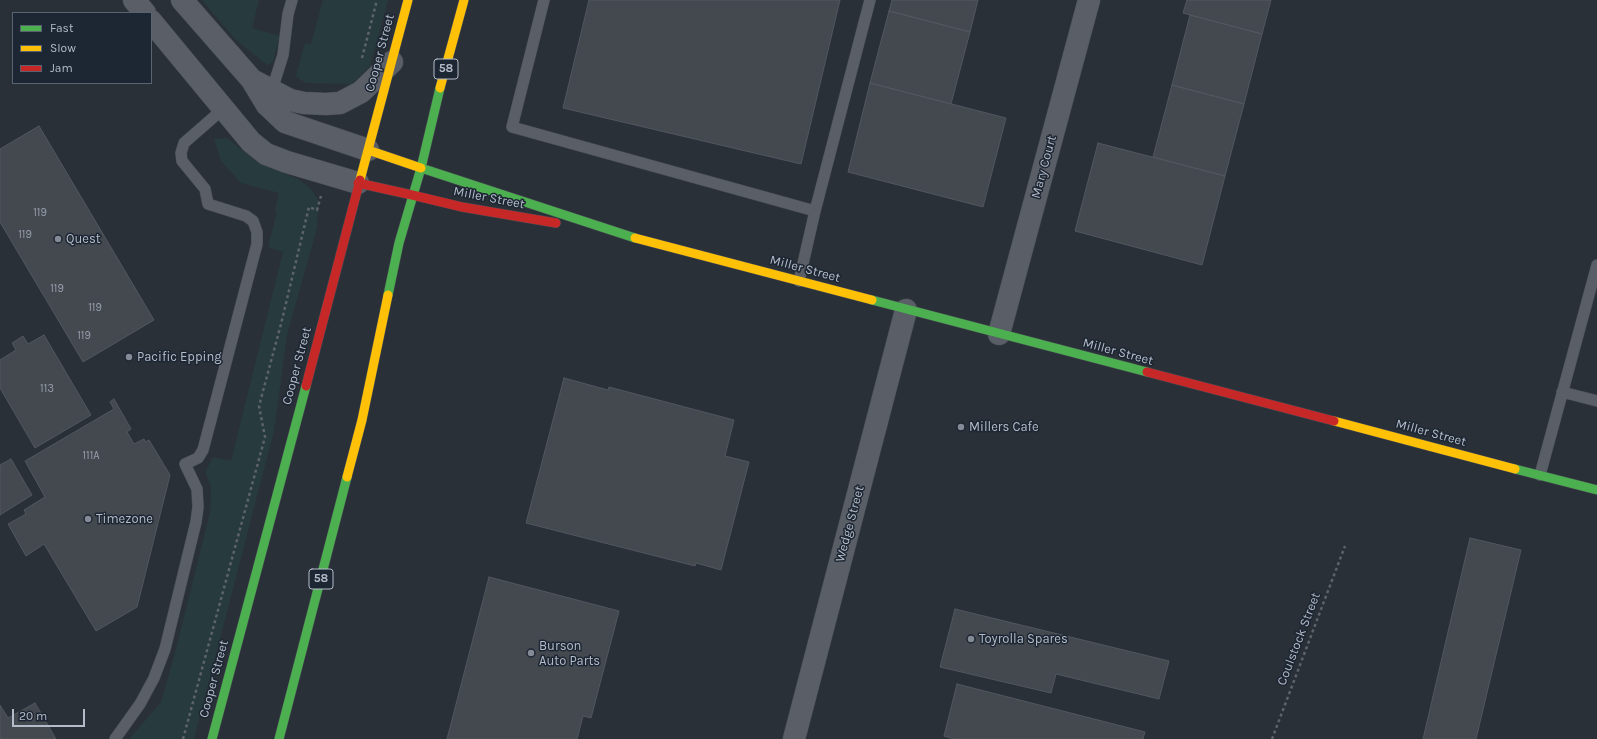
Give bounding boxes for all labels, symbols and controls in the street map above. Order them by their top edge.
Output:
legend [12,12,152,84]
street label: Cooper Street [362,12,398,94]
text: Fast [50,21,73,35]
text: Slow [50,41,76,55]
road number: 58 [434,59,458,79]
text: Jam [50,61,73,75]
street label: Mary Court [1028,134,1060,200]
street label: Miller Street [452,183,526,213]
house number: 119 [33,206,47,220]
house number: 119 [18,228,32,242]
place label: Quest [66,231,101,247]
marker: Quest [53,234,63,244]
street label: Miller Street [768,252,842,286]
house number: 119 [50,282,64,296]
house number: 119 [88,301,102,315]
street label: Cooper Street [279,325,315,407]
house number: 119 [77,329,91,343]
street label: Miller Street [1081,335,1155,369]
place label: Pacific Epping [137,349,222,365]
marker: Pacific Epping [124,352,134,362]
house number: 113 [40,382,54,396]
street label: Miller Street [1394,416,1468,450]
place label: Millers Cafe [969,419,1039,435]
marker: Millers Cafe [956,422,966,432]
house number: 111A [82,449,100,463]
street label: Wedge Street [832,484,868,564]
place label: Timezone [96,511,153,527]
marker: Timezone [83,514,93,524]
road number: 58 [309,569,333,589]
street label: Coulstock Street [1274,590,1324,688]
place label: Toyrolla Spares [979,631,1068,647]
marker: Toyrolla Spares [966,634,976,644]
street label: Cooper Street [196,638,232,720]
place label: Burson Auto Parts [539,638,600,669]
marker: Burson Auto Parts [526,648,536,658]
scale bar [14,701,87,727]
text: 20 m [19,709,47,723]

